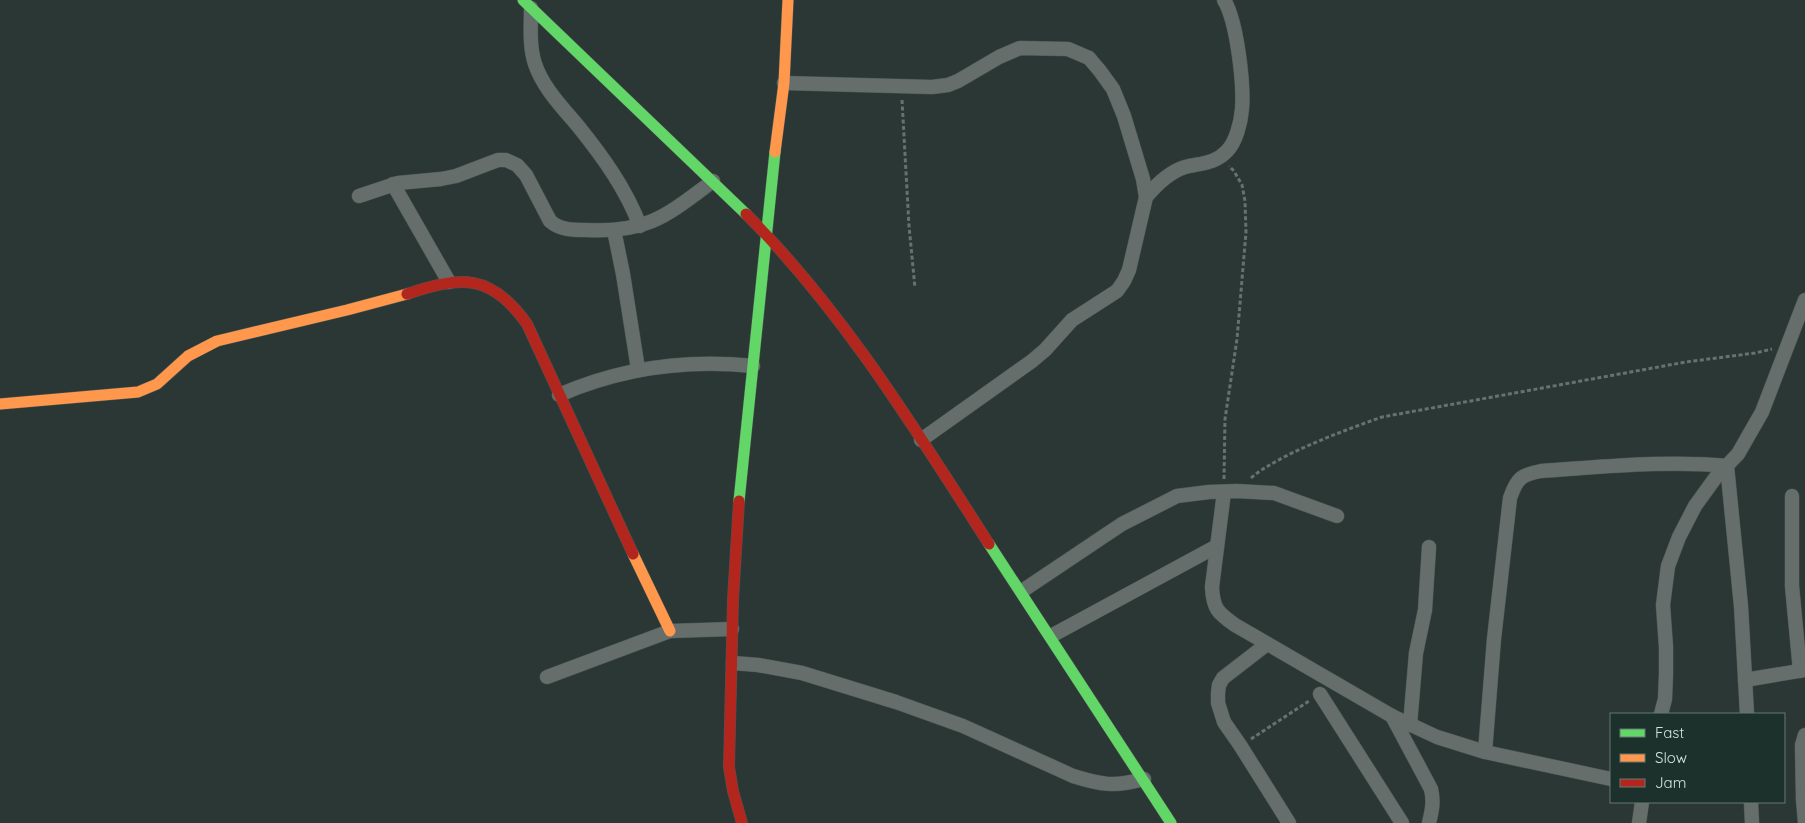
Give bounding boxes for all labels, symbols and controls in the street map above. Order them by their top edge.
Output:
legend [1610,713,1785,803]
text: Fast [1655,723,1684,742]
text: Slow [1655,748,1687,767]
text: Jam [1655,773,1686,792]

